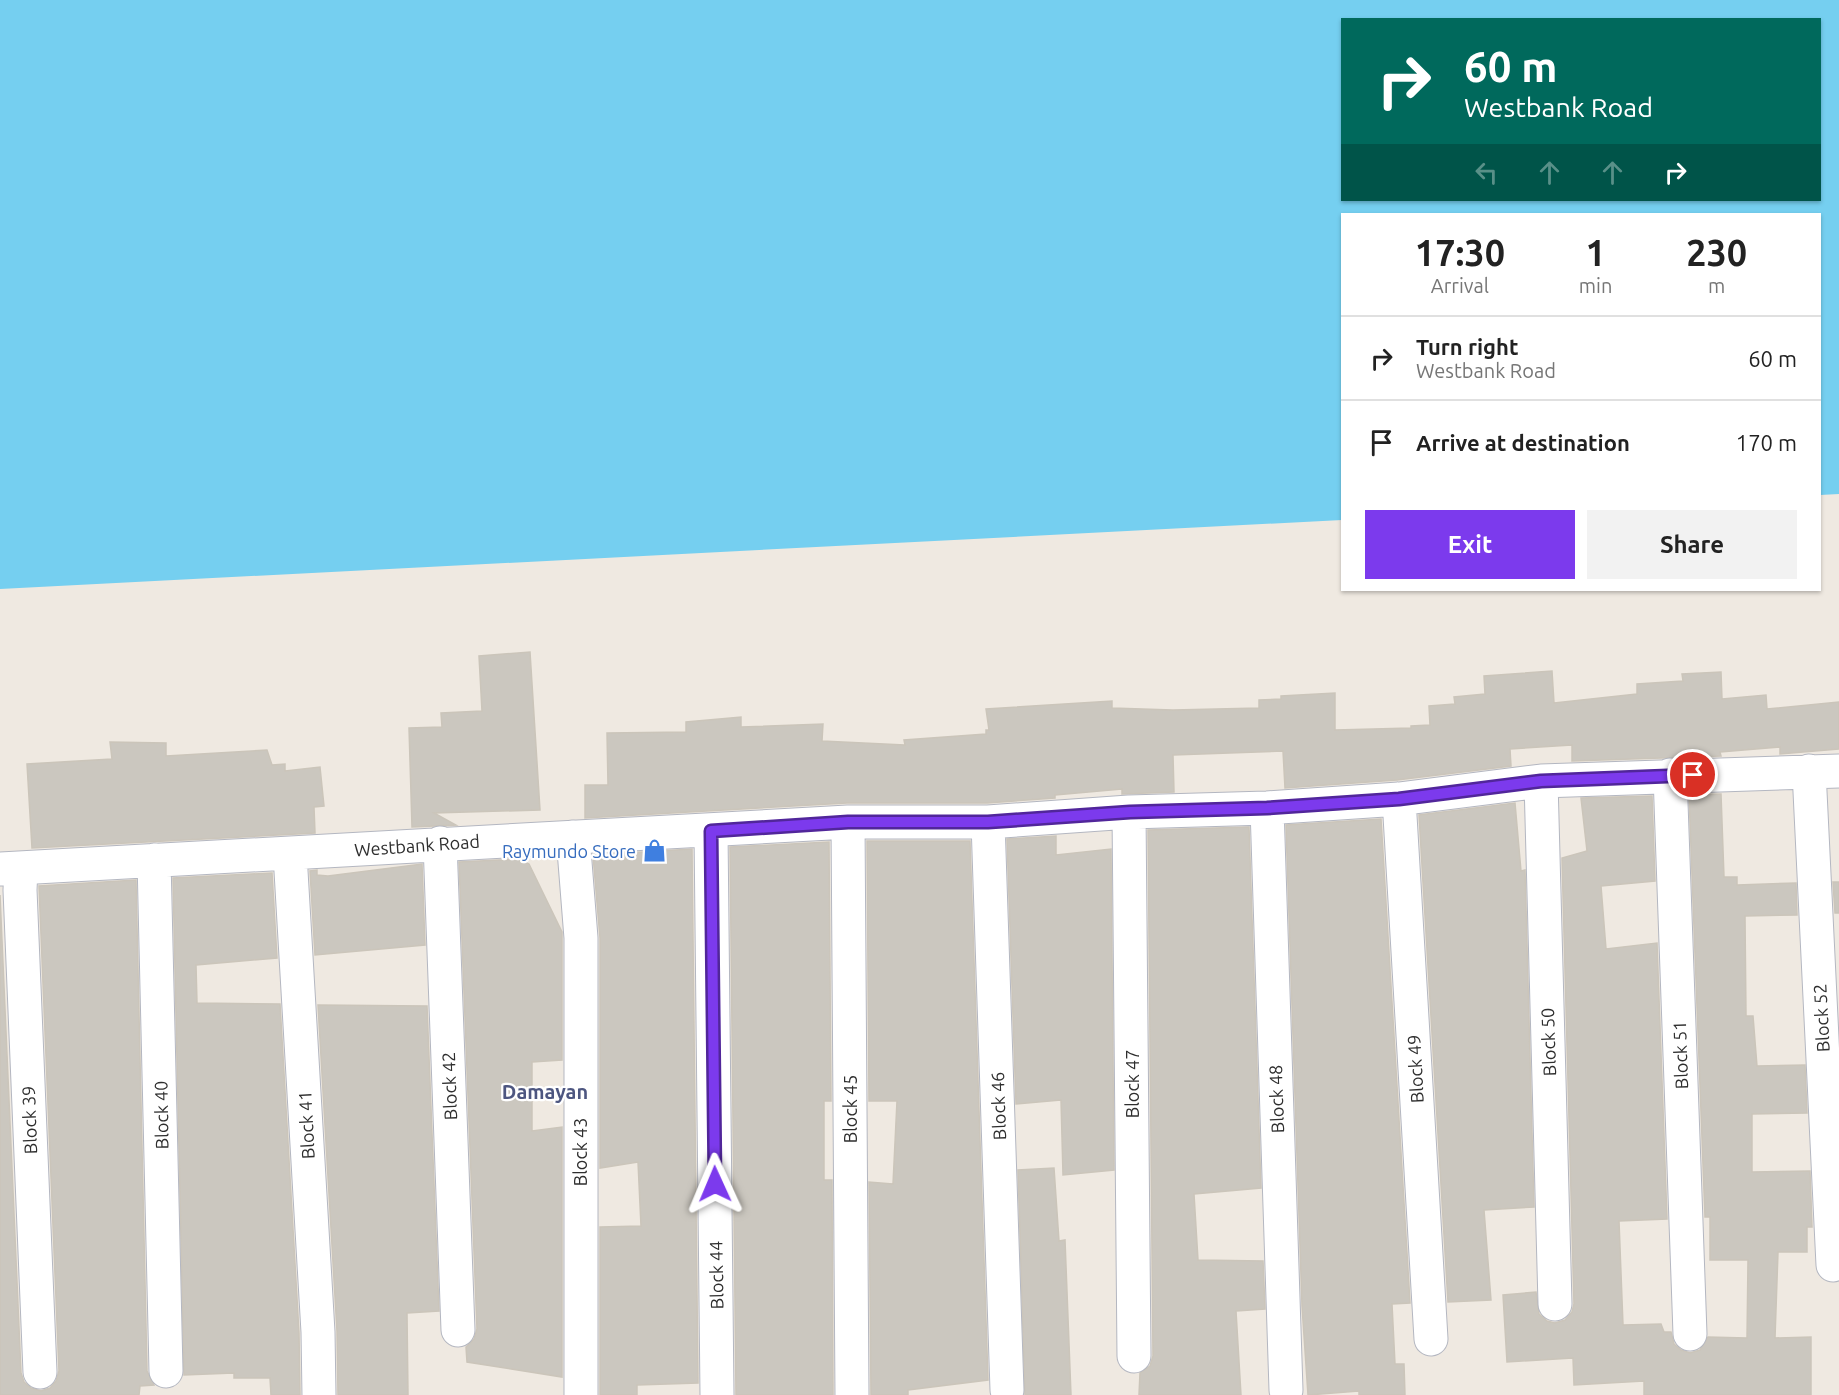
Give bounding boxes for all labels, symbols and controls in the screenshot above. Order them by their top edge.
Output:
icon: right [1365,42,1443,120]
text: 60 m [1464,43,1558,90]
text: Westbank Road [1464,92,1653,122]
icon: left [1470,156,1503,189]
icon: ahead [1533,156,1566,189]
icon: ahead [1596,156,1629,189]
icon: right [1659,156,1692,189]
text: 17:30 [1415,232,1505,273]
text: 1 [1585,232,1606,273]
text: 230 [1686,232,1747,273]
text: Arrival [1431,274,1489,297]
text: min [1579,274,1612,297]
text: m [1708,274,1725,297]
text: Turn right [1416,334,1518,359]
icon: right [1365,342,1398,375]
text: 60 m [1748,346,1797,371]
text: Westbank Road [1416,359,1556,382]
icon: arrive [1365,426,1398,459]
text: Arrive at destination [1416,430,1630,455]
text: 170 m [1736,430,1797,455]
button: Exit [1365,510,1575,579]
button: Share [1587,510,1797,579]
pin [1667,749,1718,800]
icon: arrive [1676,758,1709,791]
street label: Westbank Road [353,831,481,859]
shop icon: Raymundo Store [641,838,667,864]
place label: Raymundo Store [502,841,636,861]
street label: Block 52 [1809,983,1833,1053]
street label: Block 50 [1537,1007,1559,1077]
street label: Block 51 [1669,1020,1691,1090]
street label: Block 49 [1403,1034,1427,1104]
street label: Block 47 [1122,1050,1142,1118]
street label: Block 42 [438,1051,460,1121]
street label: Block 48 [1265,1064,1287,1134]
street label: Block 46 [987,1071,1009,1141]
street label: Block 45 [840,1075,860,1143]
district label: Damayan [502,1080,588,1103]
street label: Block 40 [150,1081,172,1149]
street label: Block 39 [18,1085,40,1155]
street label: Block 41 [294,1090,318,1160]
street label: Block 43 [570,1118,590,1186]
position arrow [683,1152,747,1216]
street label: Block 44 [705,1241,727,1309]

